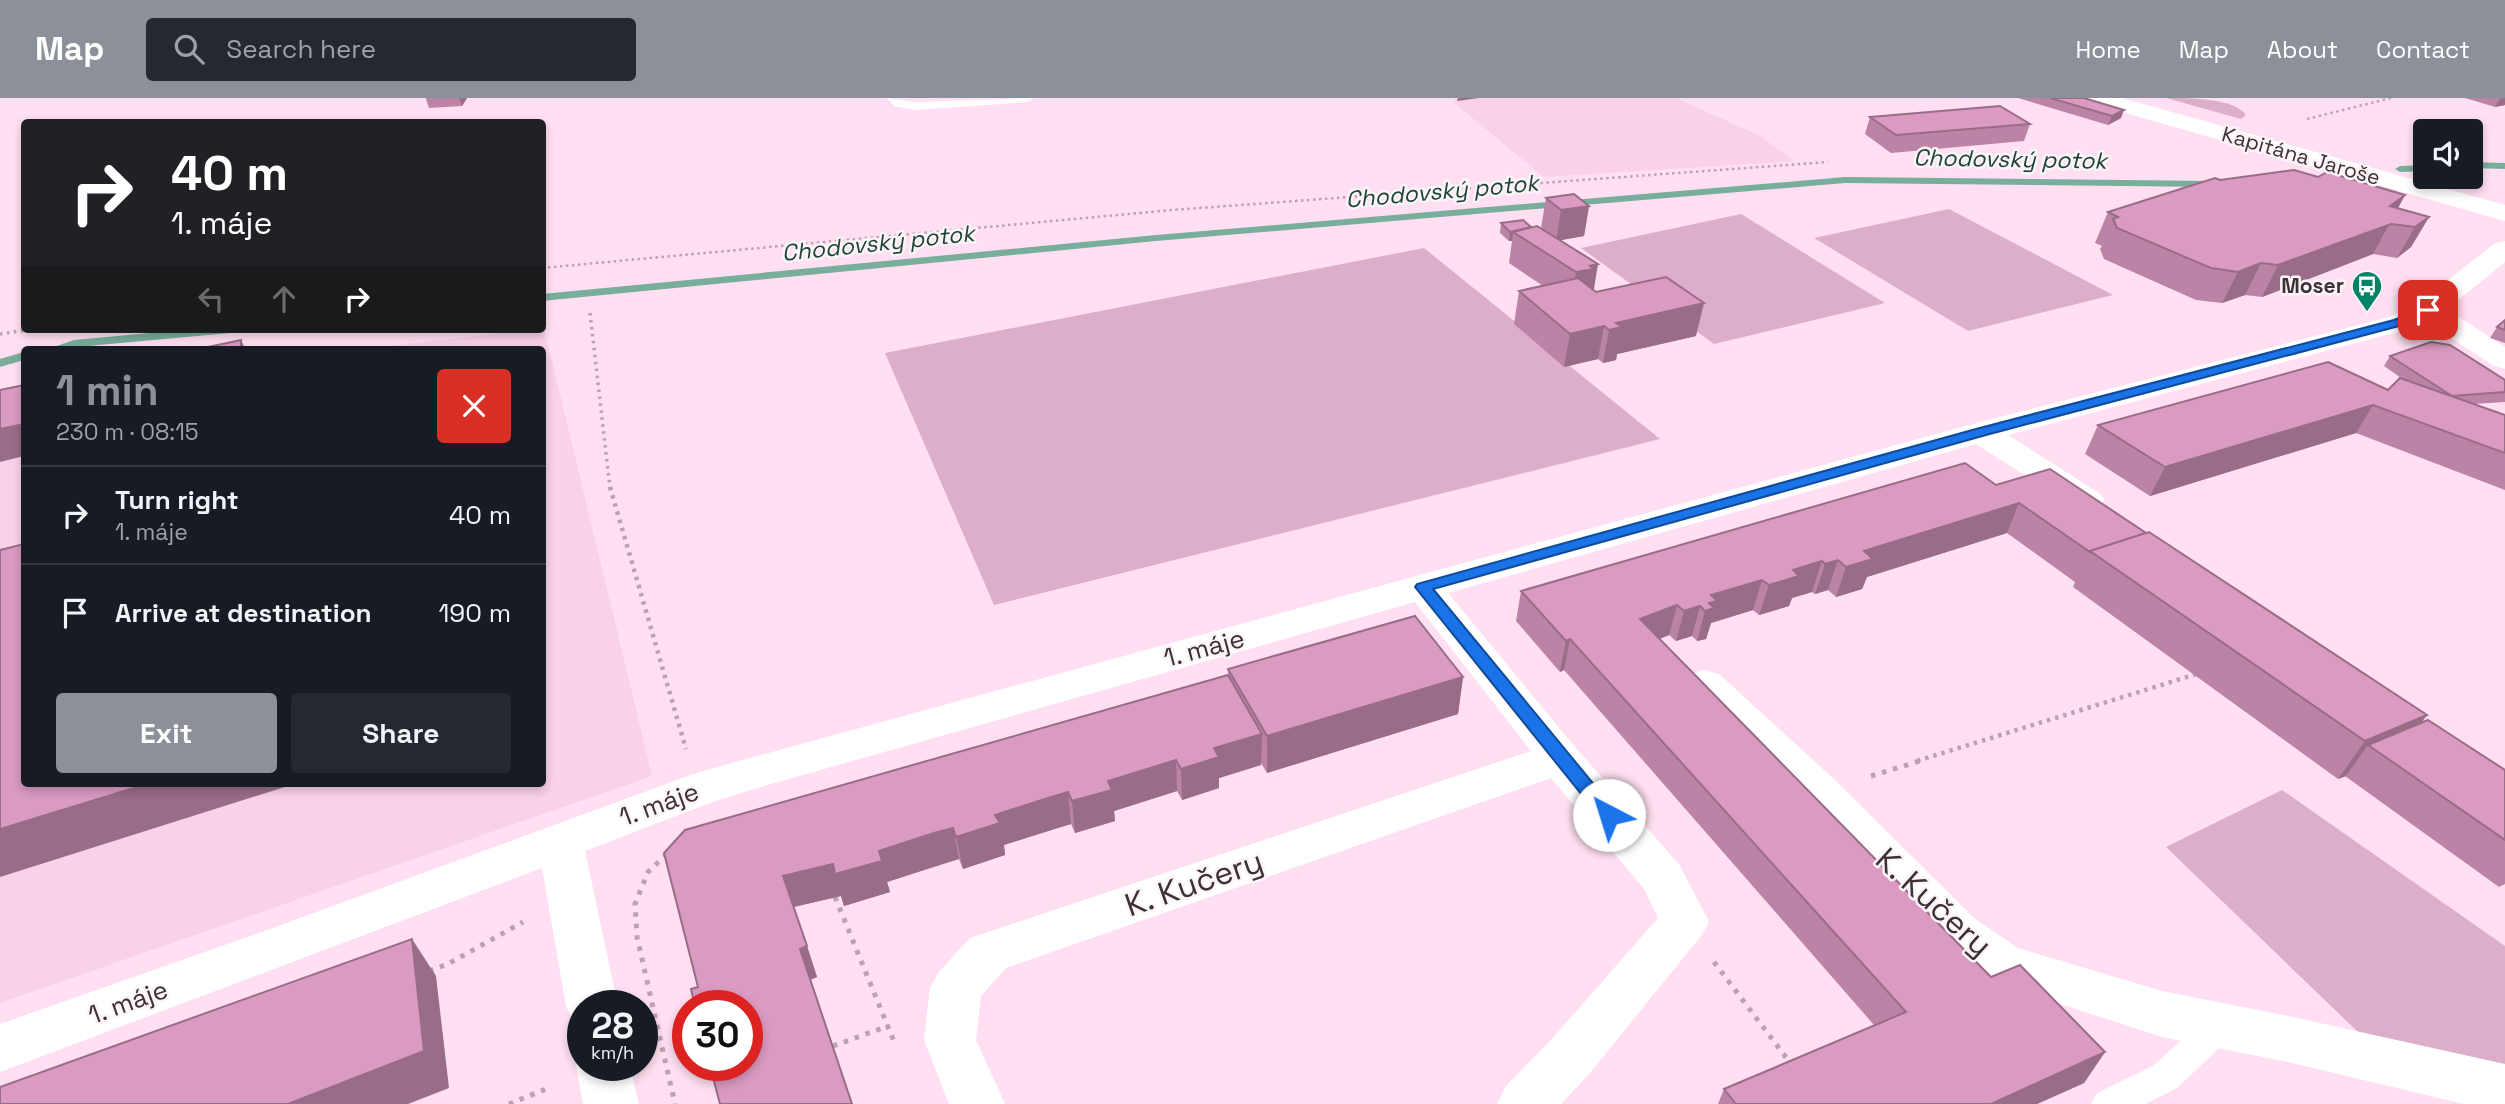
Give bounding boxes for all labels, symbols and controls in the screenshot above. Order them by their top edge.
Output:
search box [146,18,636,81]
text: Map [35,28,104,70]
icon: search [170,30,208,68]
text: Search here [226,32,376,66]
text: Home [2075,34,2141,65]
text: Map [2179,34,2229,65]
text: About [2267,34,2338,65]
text: Contact [2376,34,2470,65]
map controls [2413,119,2483,189]
button: sound [2413,119,2483,189]
street label: Kapitána Jaroše [2219,120,2383,191]
text: 40 m [171,142,288,204]
water label: Chodovský potok [1913,142,2110,176]
icon: right [56,147,147,238]
water label: Chodovský potok [1344,167,1542,214]
text: 1. máje [171,203,272,243]
water label: Chodovský potok [780,218,978,268]
bus stop icon: Moser [2350,269,2384,313]
place label: Moser [2281,272,2344,299]
icon: left [192,280,230,318]
icon: ahead [265,280,303,318]
icon: right [338,280,376,318]
pin [2398,280,2458,340]
icon: arrive [2409,291,2447,329]
text: 1 min [56,364,159,417]
button: close [437,369,511,443]
text: 230 m · 08:15 [56,417,199,447]
text: Turn right [115,483,239,517]
icon: right [56,496,94,534]
text: 40 m [449,498,511,532]
text: 1. máje [115,517,188,547]
icon: arrive [56,594,94,632]
text: Arrive at destination [115,596,372,630]
text: 190 m [439,596,511,630]
street label: 1. máje [1160,621,1248,675]
button: Exit [56,693,277,773]
button: Share [291,693,511,773]
street label: 1. máje [614,774,704,834]
position arrow [1572,778,1646,852]
street label: K. Kučery [1867,839,2001,965]
street label: K. Kučery [1120,841,1268,925]
street label: 1. máje [83,972,173,1032]
speed limit sign: 30 [672,990,763,1081]
text: 28 [592,1004,633,1048]
text: km/h [591,1041,634,1064]

